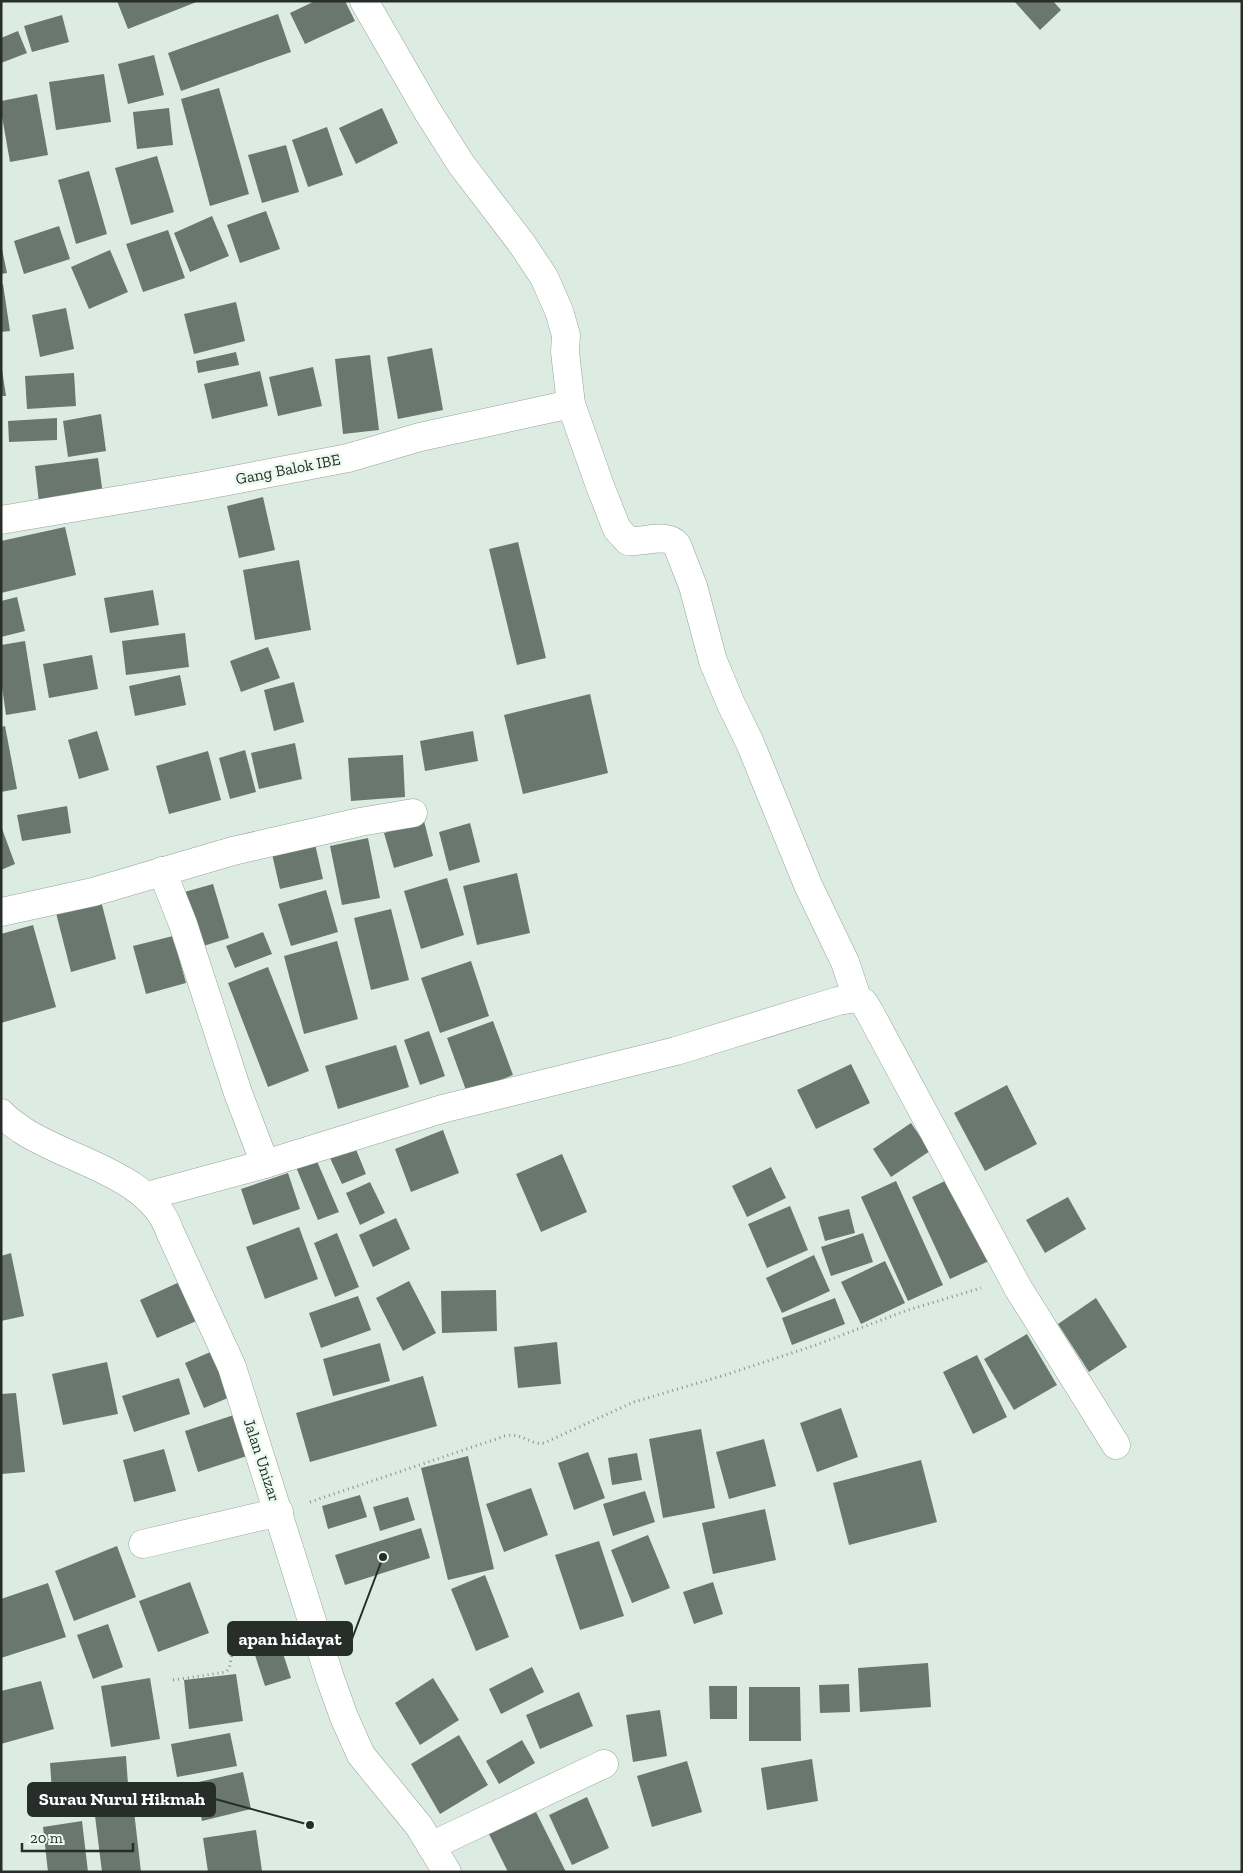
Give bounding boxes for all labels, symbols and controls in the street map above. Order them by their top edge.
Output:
street label: Gang Balok IBE [234,450,342,488]
street label: Jalan Unizar [240,1416,284,1504]
callout: apan hidayat [228,1622,352,1655]
text: apan hidayat [238,1628,342,1650]
callout: Surau Nurul Hikmah [28,1783,215,1816]
text: Surau Nurul Hikmah [39,1788,206,1810]
scale bar [22,1820,134,1852]
text: 20 m [30,1829,63,1847]

